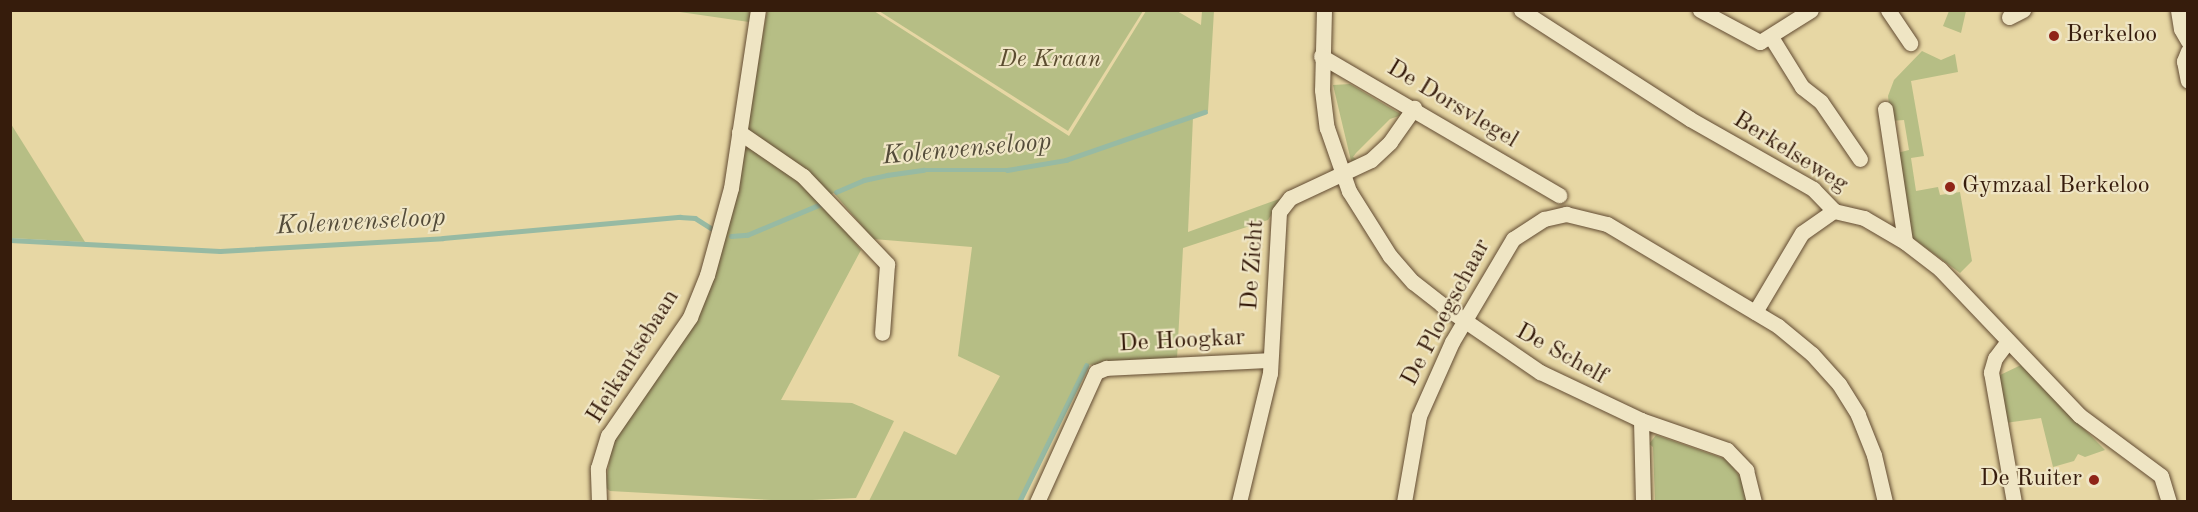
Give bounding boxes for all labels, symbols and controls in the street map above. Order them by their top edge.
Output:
place label: Berkeloo [2066,22,2157,50]
marker: Berkeloo [2047,29,2061,43]
park label: De Kraan [999,47,1101,75]
street label: De Dorsvlegel [1381,55,1523,155]
street label: Berkelseweg [1727,106,1853,200]
water label: Kolenvenseloop [881,127,1053,173]
place label: Gymzaal Berkeloo [1962,173,2150,201]
marker: Gymzaal Berkeloo [1943,180,1957,194]
water label: Kolenvenseloop [275,203,447,243]
street label: De Zicht [1236,219,1272,311]
street label: De Ploegschaar [1396,234,1498,392]
street label: Heikantsebaan [581,285,687,429]
street label: De Schelf [1510,318,1612,392]
street label: De Hoogkar [1118,324,1246,360]
place label: De Ruiter [1980,466,2082,494]
marker: De Ruiter [2087,473,2101,487]

